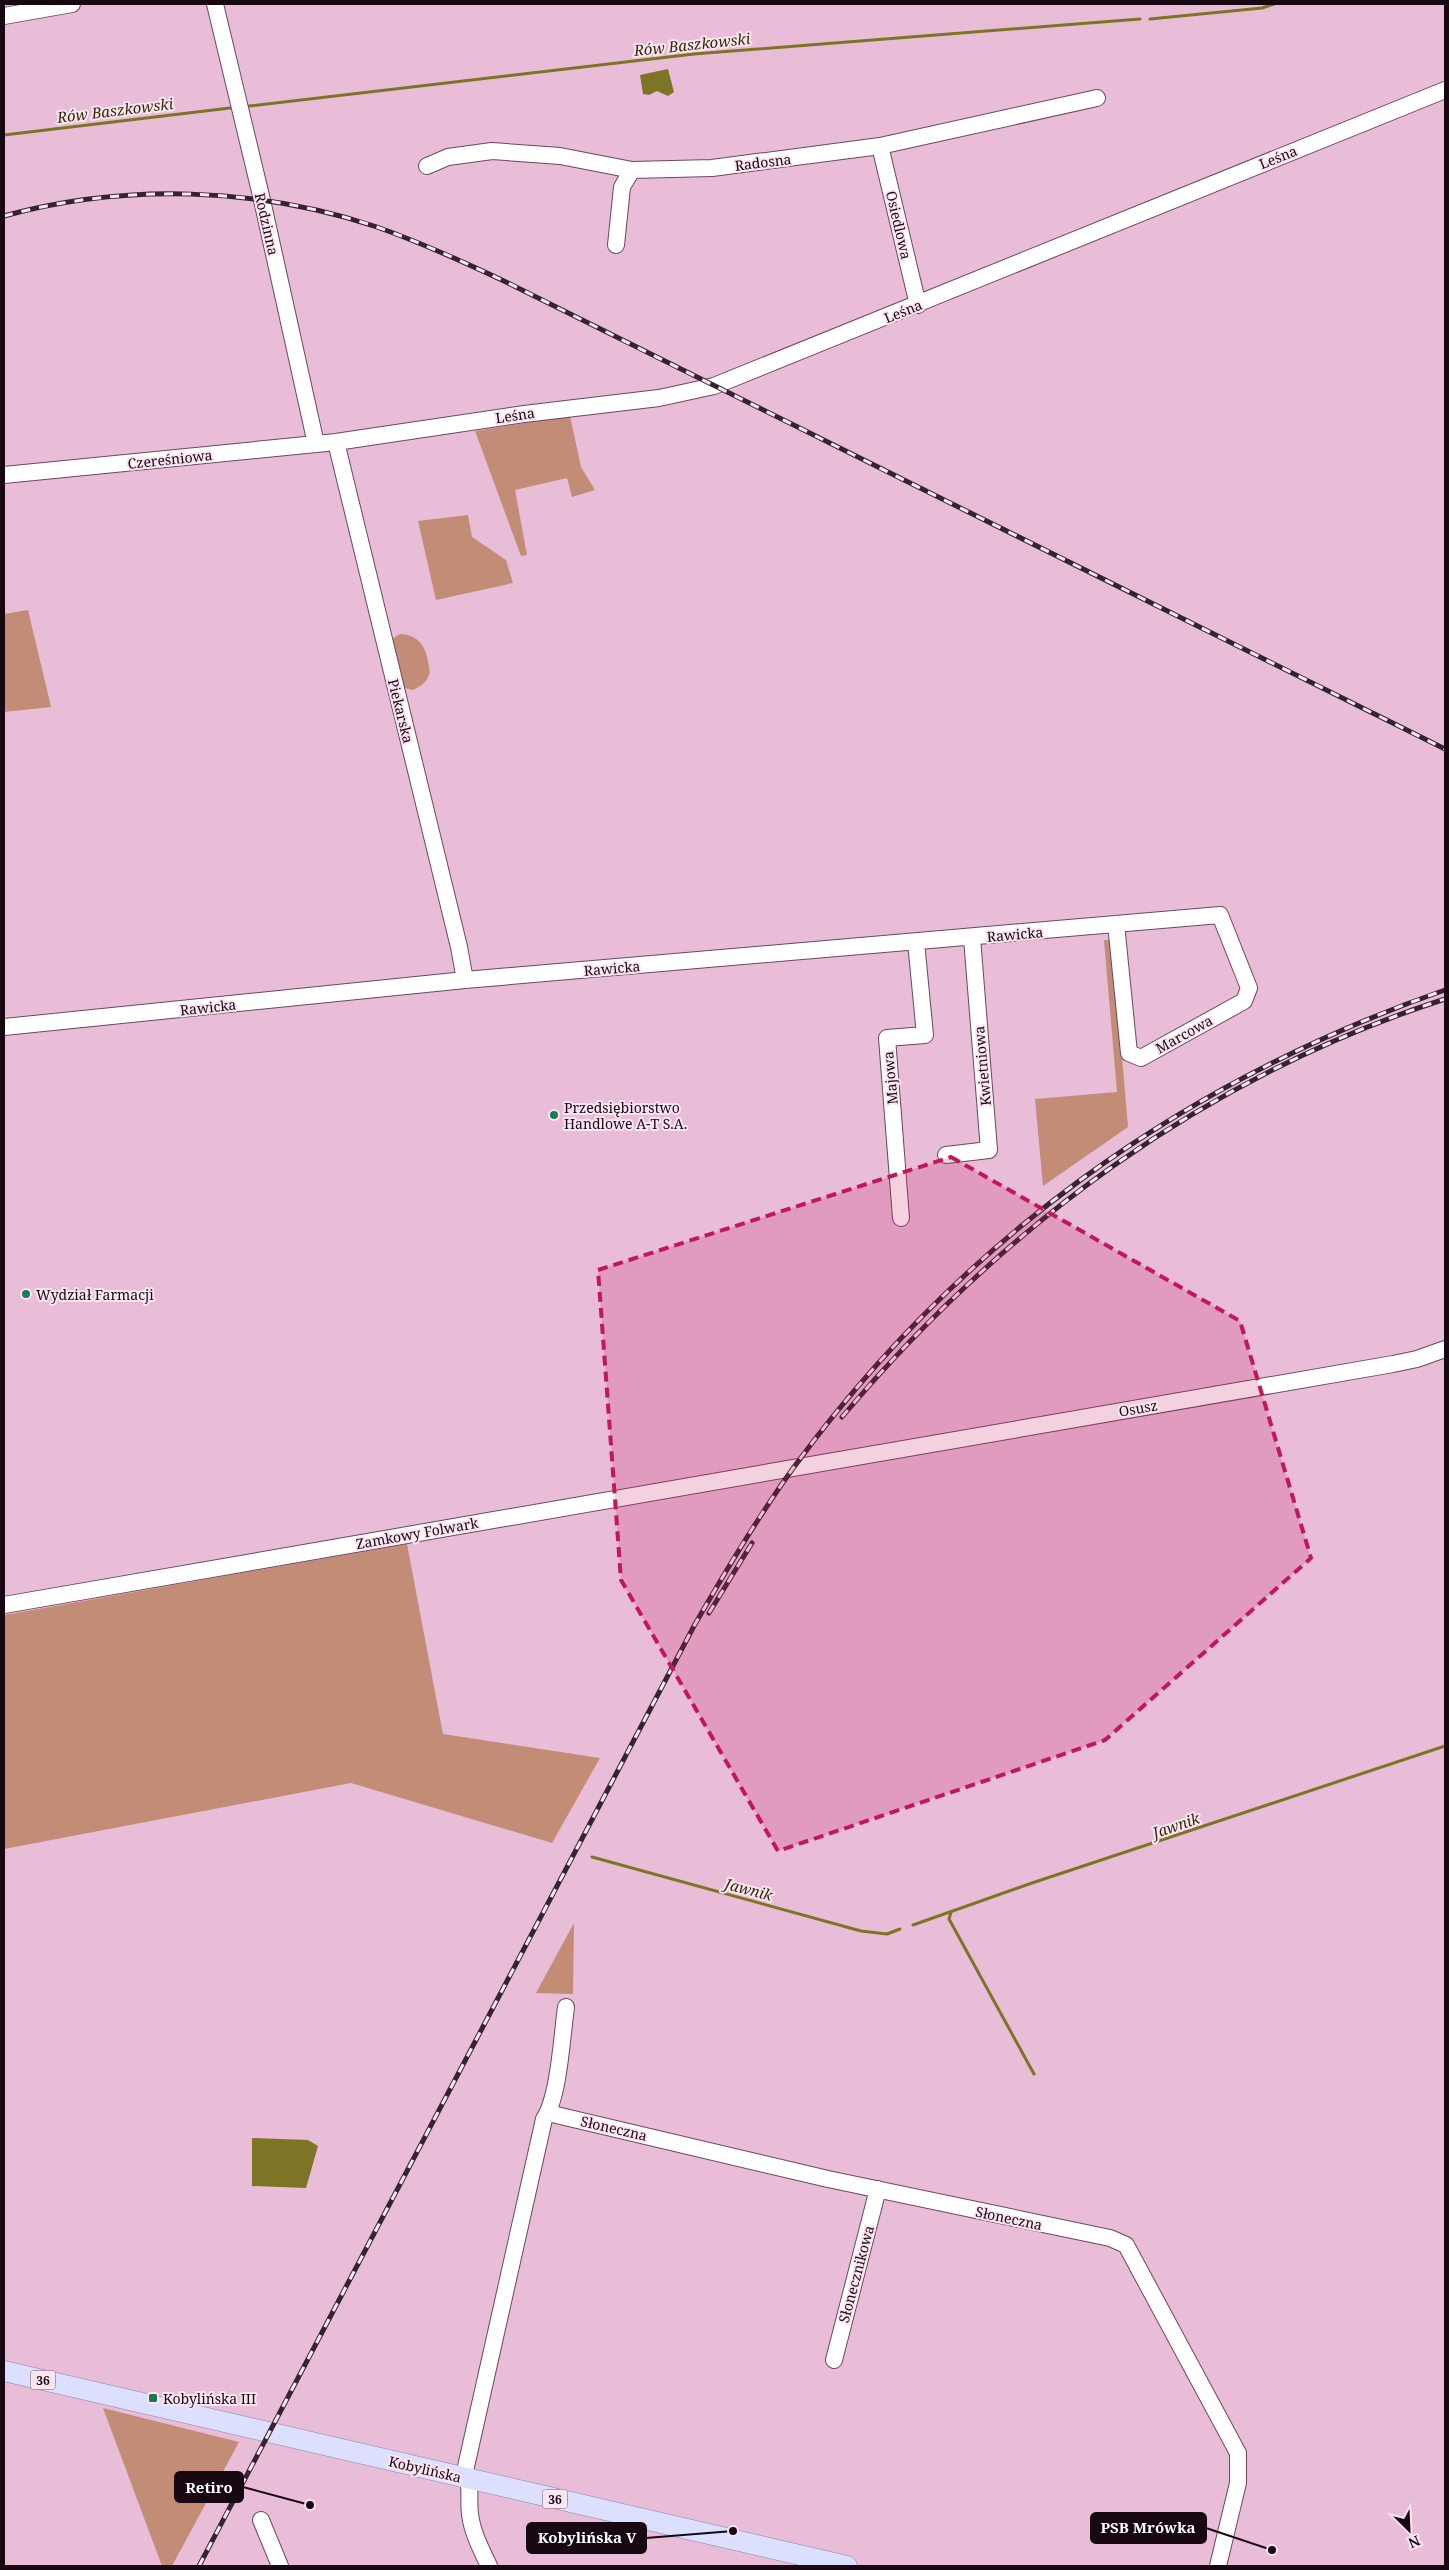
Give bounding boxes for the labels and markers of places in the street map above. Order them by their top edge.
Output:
place label: Przedsiębiorstwo Handlowe A-T S.A. [564,1098,687,1133]
marker: Przedsiębiorstwo Handlowe A-T S.A. [548,1109,560,1121]
place label: Wydział Farmacji [36,1285,154,1304]
marker: Wydział Farmacji [20,1288,32,1300]
place label: Kobylińska III [163,2389,256,2408]
marker: Kobylińska III [147,2392,159,2404]
callout: Retiro [175,2472,243,2502]
callout: PSB Mrówka [1091,2513,1206,2543]
callout: Kobylińska V [527,2523,646,2553]

